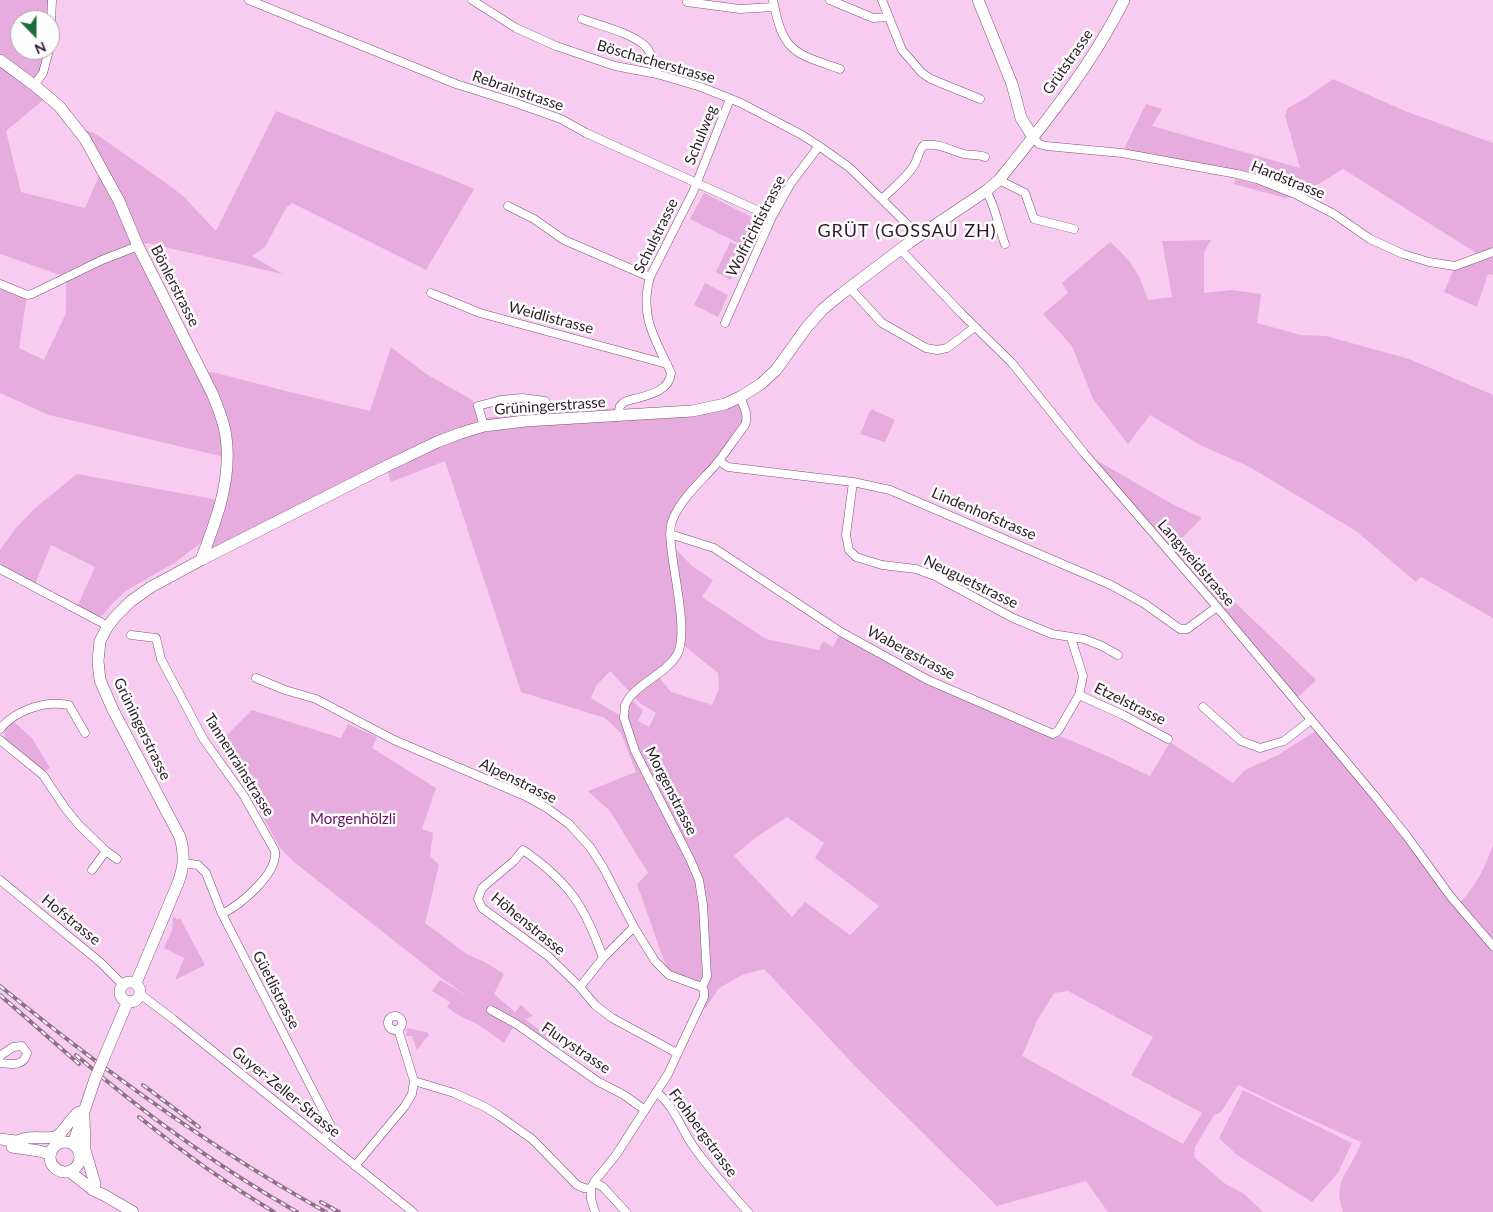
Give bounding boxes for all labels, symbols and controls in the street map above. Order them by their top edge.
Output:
north arrow [10,10,60,60]
street label: Grütstrasse [1039,26,1097,98]
street label: Böschacherstrasse [595,37,717,87]
text: N [32,39,49,58]
street label: Rebrainstrasse [470,67,566,115]
street label: Schulweg [681,102,721,168]
street label: Hardstrasse [1249,157,1327,203]
street label: Wolfrichtistrasse [723,172,789,280]
street label: Schulstrasse [630,196,682,276]
district label: GRÜT (GOSSAU ZH) [815,220,999,242]
street label: Bönlerstrasse [147,242,203,330]
street label: Weidlistrasse [506,298,596,338]
street label: Grüningerstrasse [494,393,606,419]
street label: Lindenhofstrasse [929,484,1039,544]
street label: Langweidstrasse [1154,516,1238,610]
street label: Neuguetstrasse [921,551,1021,613]
street label: Wabergstrasse [864,622,958,684]
street label: Grüningerstrasse [109,675,175,783]
street label: Etzelstrasse [1091,679,1169,729]
street label: Tannenrainstrasse [200,710,278,820]
street label: Morgenstrasse [641,744,701,838]
street label: Alpenstrasse [476,755,560,807]
park label: Morgenhölzli [310,810,396,828]
street label: Höhenstrasse [487,889,569,959]
street label: Hofstrasse [38,891,104,949]
street label: Güetlistrasse [249,948,303,1032]
street label: Flurystrasse [538,1018,614,1078]
street label: Guyer-Zeller-Strasse [228,1043,344,1141]
street label: Frohbergstrasse [665,1085,741,1181]

